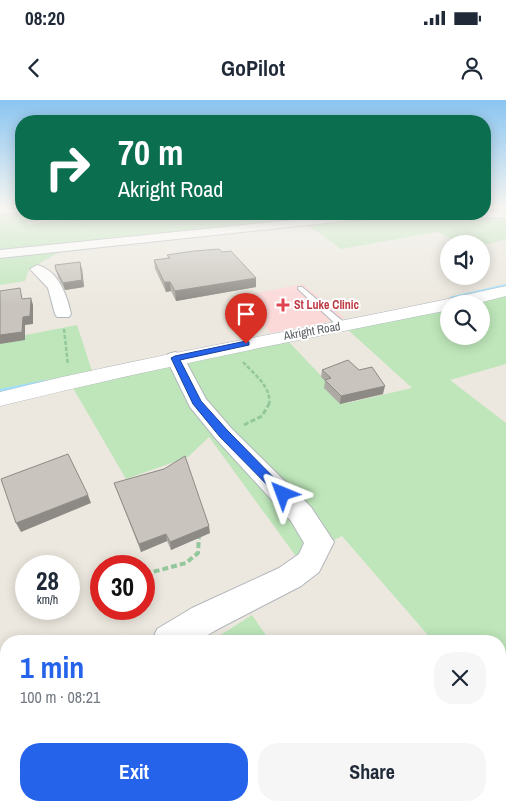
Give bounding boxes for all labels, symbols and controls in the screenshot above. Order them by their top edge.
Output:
text: 08:20 [25,5,65,31]
text: GoPilot [221,53,285,83]
icon: back [20,54,48,82]
icon: person [458,54,486,82]
text: 70 m [118,129,183,176]
icon: right [35,135,100,200]
text: Akright Road [118,174,223,204]
map controls [440,235,490,345]
button: sound [440,235,490,285]
pin [225,293,267,344]
button: search [440,295,490,345]
place label: St Luke Clinic [294,297,360,313]
marker: St Luke Clinic [276,298,290,312]
icon: arrive [232,300,260,328]
street label: Akright Road [281,318,342,344]
position arrow [256,467,308,519]
speed limit sign: 30 [90,555,155,620]
text: 28 [36,564,59,598]
text: km/h [37,592,58,608]
text: 1 min [20,647,84,687]
button: close [434,652,486,704]
text: 100 m · 08:21 [20,686,100,708]
button: Exit [20,743,248,801]
button: Share [258,743,486,801]

